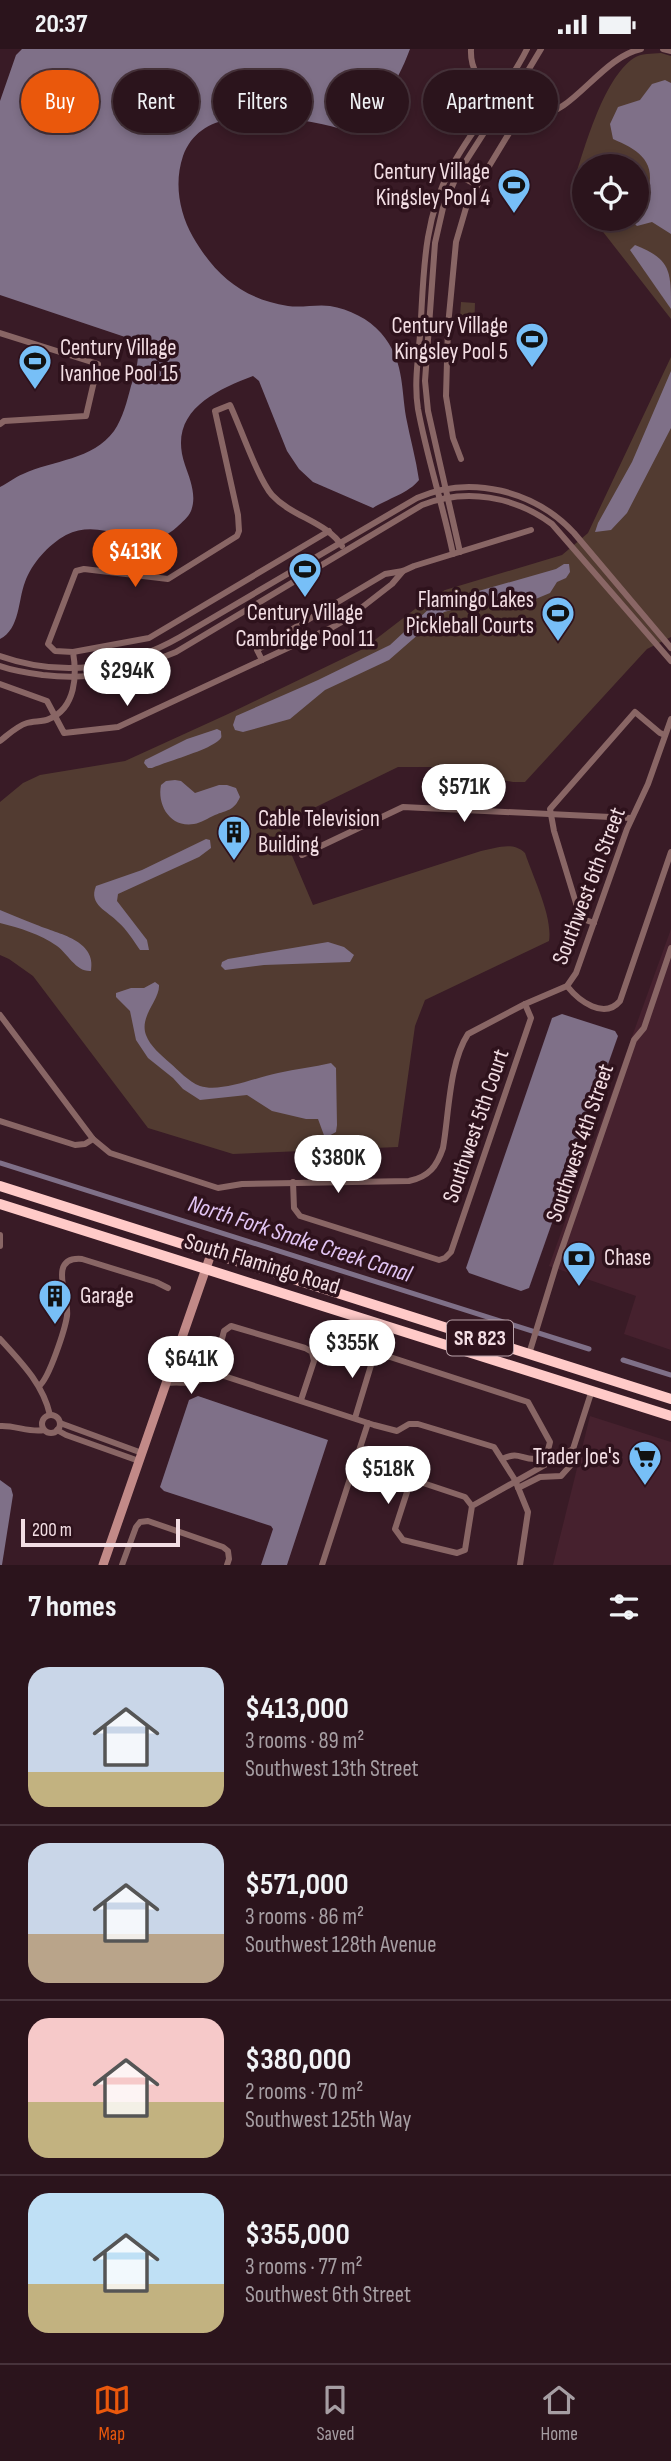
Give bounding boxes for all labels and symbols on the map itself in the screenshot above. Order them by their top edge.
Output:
place label: Century Village Kingsley Pool 4 [373,158,490,212]
sports icon: Century Village Kingsley Pool 4 [495,166,533,215]
place label: Century Village Kingsley Pool 5 [391,312,508,366]
sports icon: Century Village Kingsley Pool 5 [513,320,551,369]
place label: Century Village Ivanhoe Pool 15 [60,334,178,388]
sports icon: Century Village Ivanhoe Pool 15 [16,342,54,391]
pin: $413K [86,529,184,589]
sports icon: Century Village Cambridge Pool 11 [286,550,324,599]
place label: Flamingo Lakes Pickleball Courts [406,586,534,640]
sports icon: Flamingo Lakes Pickleball Courts [539,594,577,643]
place label: Century Village Cambridge Pool 11 [235,599,375,653]
pin: $294K [78,649,176,708]
pin: $571K [415,765,513,824]
street label: Southwest 6th Street [546,804,632,968]
place label: Cable Television Building [258,805,380,859]
building icon: Cable Television Building [215,813,253,862]
street label: Southwest 5th Court [437,1046,515,1206]
street label: Southwest 4th Street [540,1060,620,1226]
pin: $380K [289,1135,387,1195]
water label: North Fork Snake Creek Canal [185,1189,416,1289]
street label: South Flamingo Road [181,1227,343,1301]
bank icon: Chase [560,1239,598,1288]
place label: Chase [604,1244,651,1272]
building icon: Garage [36,1277,74,1326]
place label: Garage [80,1282,134,1310]
pin: $355K [303,1321,401,1380]
road number: SR 823 [447,1321,513,1355]
pin: $641K [142,1337,240,1396]
supermarket icon: Trader Joe's [626,1438,664,1487]
place label: Trader Joe's [533,1443,620,1471]
pin: $518K [339,1447,437,1506]
scale bar [21,1516,180,1548]

